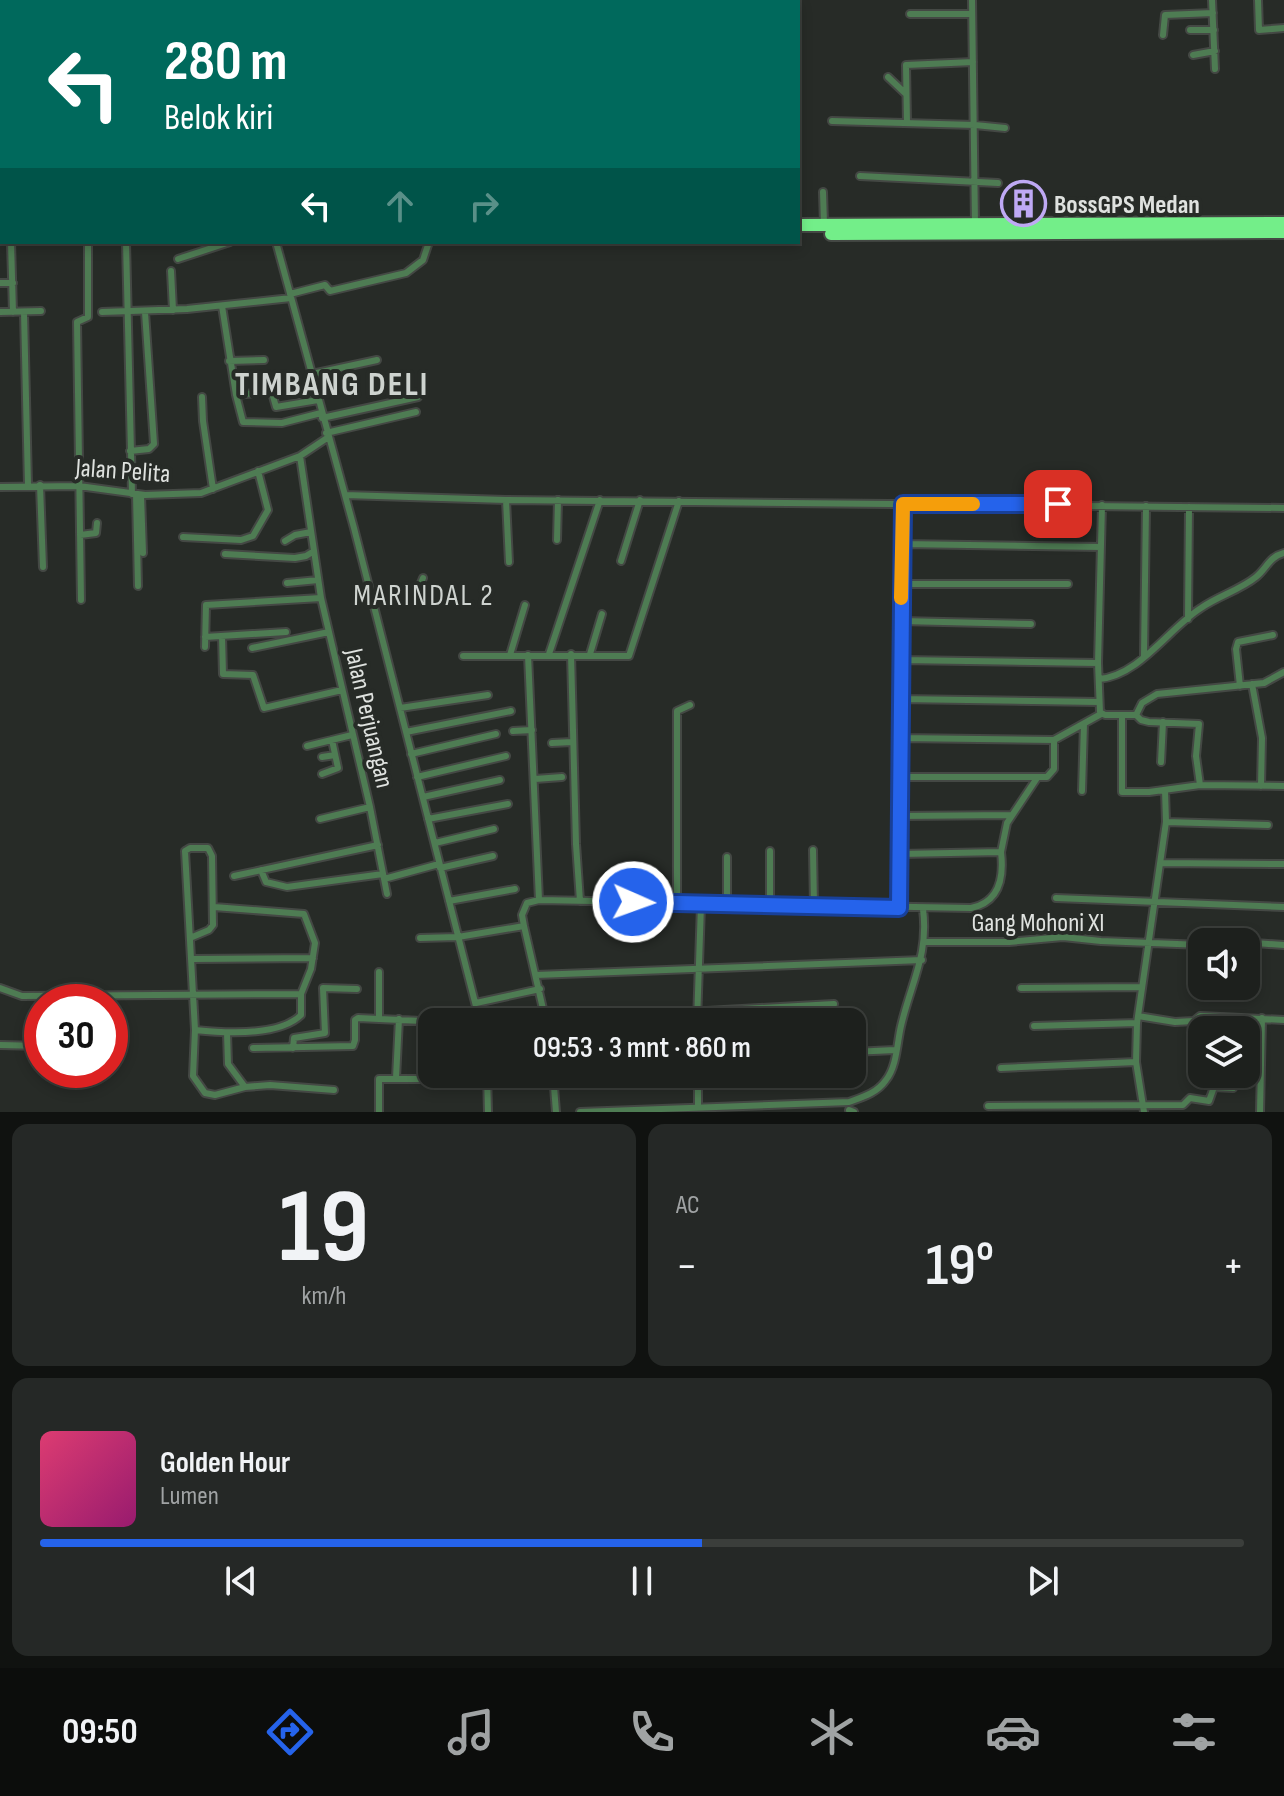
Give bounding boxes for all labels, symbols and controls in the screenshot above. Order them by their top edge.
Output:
text: 280 m [164,29,287,96]
icon: left [32,32,136,136]
text: Belok kiri [164,97,273,140]
building icon: BossGPS Medan [999,180,1047,228]
icon: left [294,184,338,228]
icon: ahead [378,184,422,228]
icon: right [462,184,506,228]
place label: BossGPS Medan [1054,190,1200,221]
district label: TIMBANG DELI [235,364,429,405]
street label: Jalan Pelita [73,453,171,490]
pin [1024,470,1092,538]
icon: arrive [1036,482,1080,526]
district label: MARINDAL 2 [353,578,495,614]
street label: Jalan Perjuangan [337,645,400,791]
position arrow [591,860,675,944]
street label: Gang Mohoni XI [972,908,1104,939]
map controls [1188,928,1260,1088]
button: sound [1188,928,1260,1000]
speed limit sign: 30 [24,984,128,1088]
button: layers [1188,1016,1260,1088]
text: 09:53 · 3 mnt · 860 m [533,1030,751,1066]
text: 19 [279,1166,369,1291]
text: AC [676,1190,700,1221]
text: 19° [926,1230,994,1302]
text: − [676,1240,698,1293]
text: + [1222,1240,1244,1293]
text: km/h [302,1281,346,1312]
text: Golden Hour [160,1445,290,1481]
text: Lumen [160,1481,219,1512]
icon: previous [219,1559,263,1603]
icon: pause [620,1559,664,1603]
icon: next [1021,1559,1065,1603]
icon: directions [262,1704,318,1760]
icon: music [443,1704,499,1760]
icon: phone [624,1704,680,1760]
icon: climate [804,1704,860,1760]
icon: car [985,1704,1041,1760]
icon: filters [1166,1704,1222,1760]
text: 09:50 [62,1711,138,1754]

